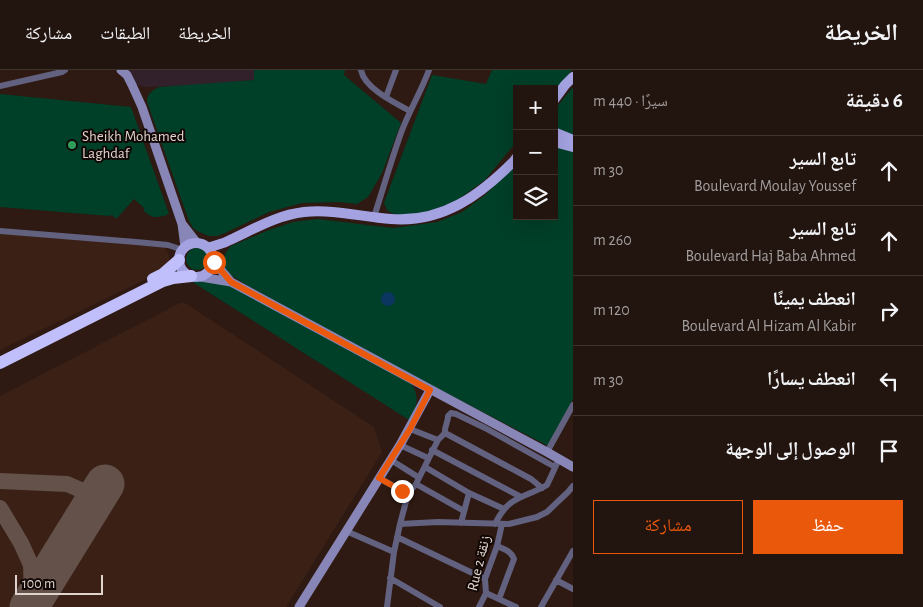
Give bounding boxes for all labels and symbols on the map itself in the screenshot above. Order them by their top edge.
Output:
place label: Sheikh Mohamed Laghdaf [82,129,185,161]
marker: Sheikh Mohamed Laghdaf [66,139,78,151]
route start [203,251,226,274]
route end [391,480,414,503]
street label: Rue 2 زنقة [465,533,494,593]
scale bar [15,572,102,595]

